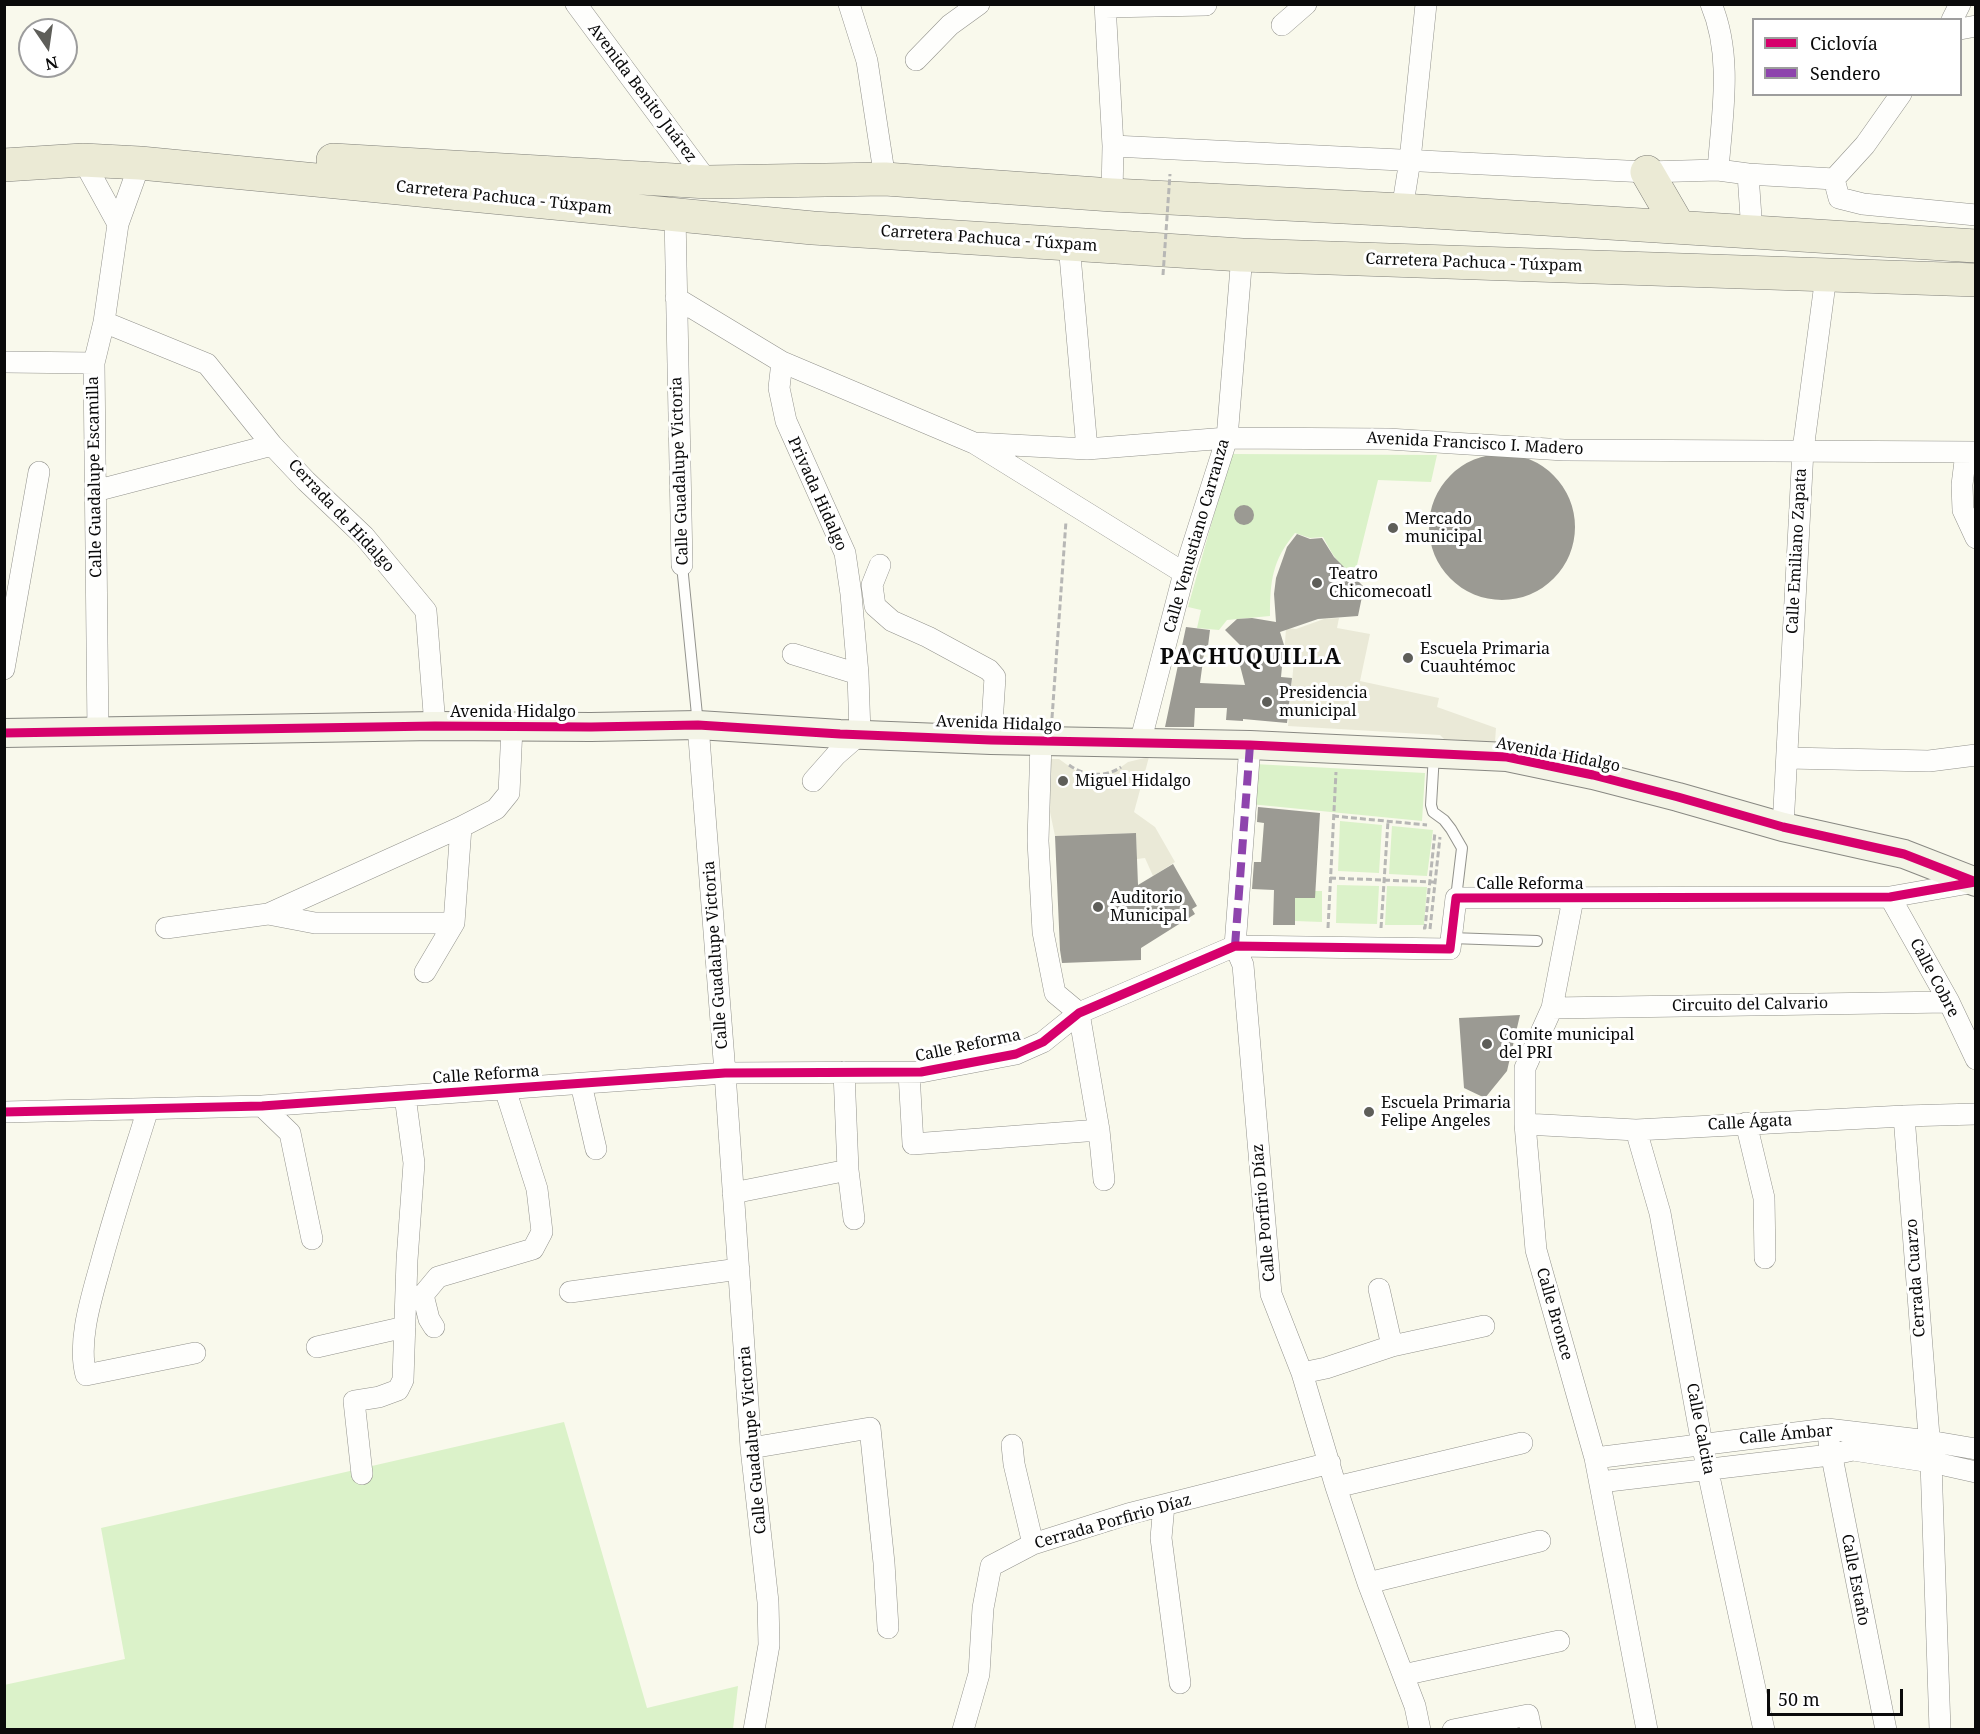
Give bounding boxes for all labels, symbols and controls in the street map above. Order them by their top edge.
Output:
north arrow [18,18,78,78]
legend [1752,18,1962,96]
street label: Avenida Benito Juárez [583,20,701,166]
text: Ciclovía [1810,31,1878,55]
text: N [43,51,60,76]
text: Sendero [1810,61,1881,85]
street label: Carretera Pachuca - Túxpam [395,177,613,219]
street label: Carretera Pachuca - Túxpam [880,222,1098,256]
street label: Carretera Pachuca - Túxpam [1365,250,1583,276]
street label: Calle Guadalupe Escamilla [84,376,106,578]
street label: Calle Guadalupe Victoria [667,376,693,566]
street label: Avenida Francisco I. Madero [1366,429,1584,459]
street label: Privada Hidalgo [783,434,851,554]
street label: Calle Venustiano Carranza [1160,437,1234,635]
street label: Cerrada de Hidalgo [284,456,398,576]
street label: Calle Emiliano Zapata [1783,467,1811,635]
place label: Mercado municipal [1405,509,1483,547]
marker: Mercado municipal [1386,521,1400,535]
place label: Teatro Chicomecoatl [1329,564,1432,602]
marker: Teatro Chicomecoatl [1310,576,1324,590]
place label: Escuela Primaria Cuauhtémoc [1420,639,1550,677]
district label: PACHUQUILLA [1160,645,1342,671]
marker: Escuela Primaria Cuauhtémoc [1401,651,1415,665]
place label: Presidencia municipal [1279,683,1368,721]
marker: Presidencia municipal [1260,695,1274,709]
street label: Avenida Hidalgo [450,702,576,722]
street label: Avenida Hidalgo [936,712,1062,736]
street label: Avenida Hidalgo [1494,734,1622,776]
place label: Miguel Hidalgo [1075,771,1191,791]
marker: Miguel Hidalgo [1056,774,1070,788]
street label: Calle Guadalupe Victoria [700,860,732,1050]
street label: Calle Reforma [1476,874,1584,894]
place label: Auditorio Municipal [1110,888,1187,926]
marker: Auditorio Municipal [1091,900,1105,914]
street label: Calle Cobre [1905,935,1963,1021]
street label: Circuito del Calvario [1672,994,1828,1016]
street label: Calle Reforma [914,1025,1022,1067]
place label: Comite municipal del PRI [1499,1025,1634,1063]
marker: Comite municipal del PRI [1480,1037,1494,1051]
street label: Calle Reforma [432,1062,540,1088]
place label: Escuela Primaria Felipe Angeles [1381,1093,1511,1131]
marker: Escuela Primaria Felipe Angeles [1362,1105,1376,1119]
street label: Calle Ágata [1707,1111,1793,1135]
street label: Calle Porfirio Díaz [1248,1143,1280,1283]
street label: Cerrada Cuarzo [1902,1218,1930,1338]
street label: Calle Bronce [1532,1265,1576,1363]
street label: Calle Guadalupe Victoria [735,1345,771,1535]
street label: Calle Calcita [1682,1382,1718,1476]
street label: Calle Ámbar [1738,1421,1834,1449]
street label: Cerrada Porfirio Díaz [1032,1490,1194,1554]
street label: Calle Estaño [1837,1533,1873,1627]
scale bar [1770,1677,1906,1715]
text: 50 m [1778,1687,1820,1711]

